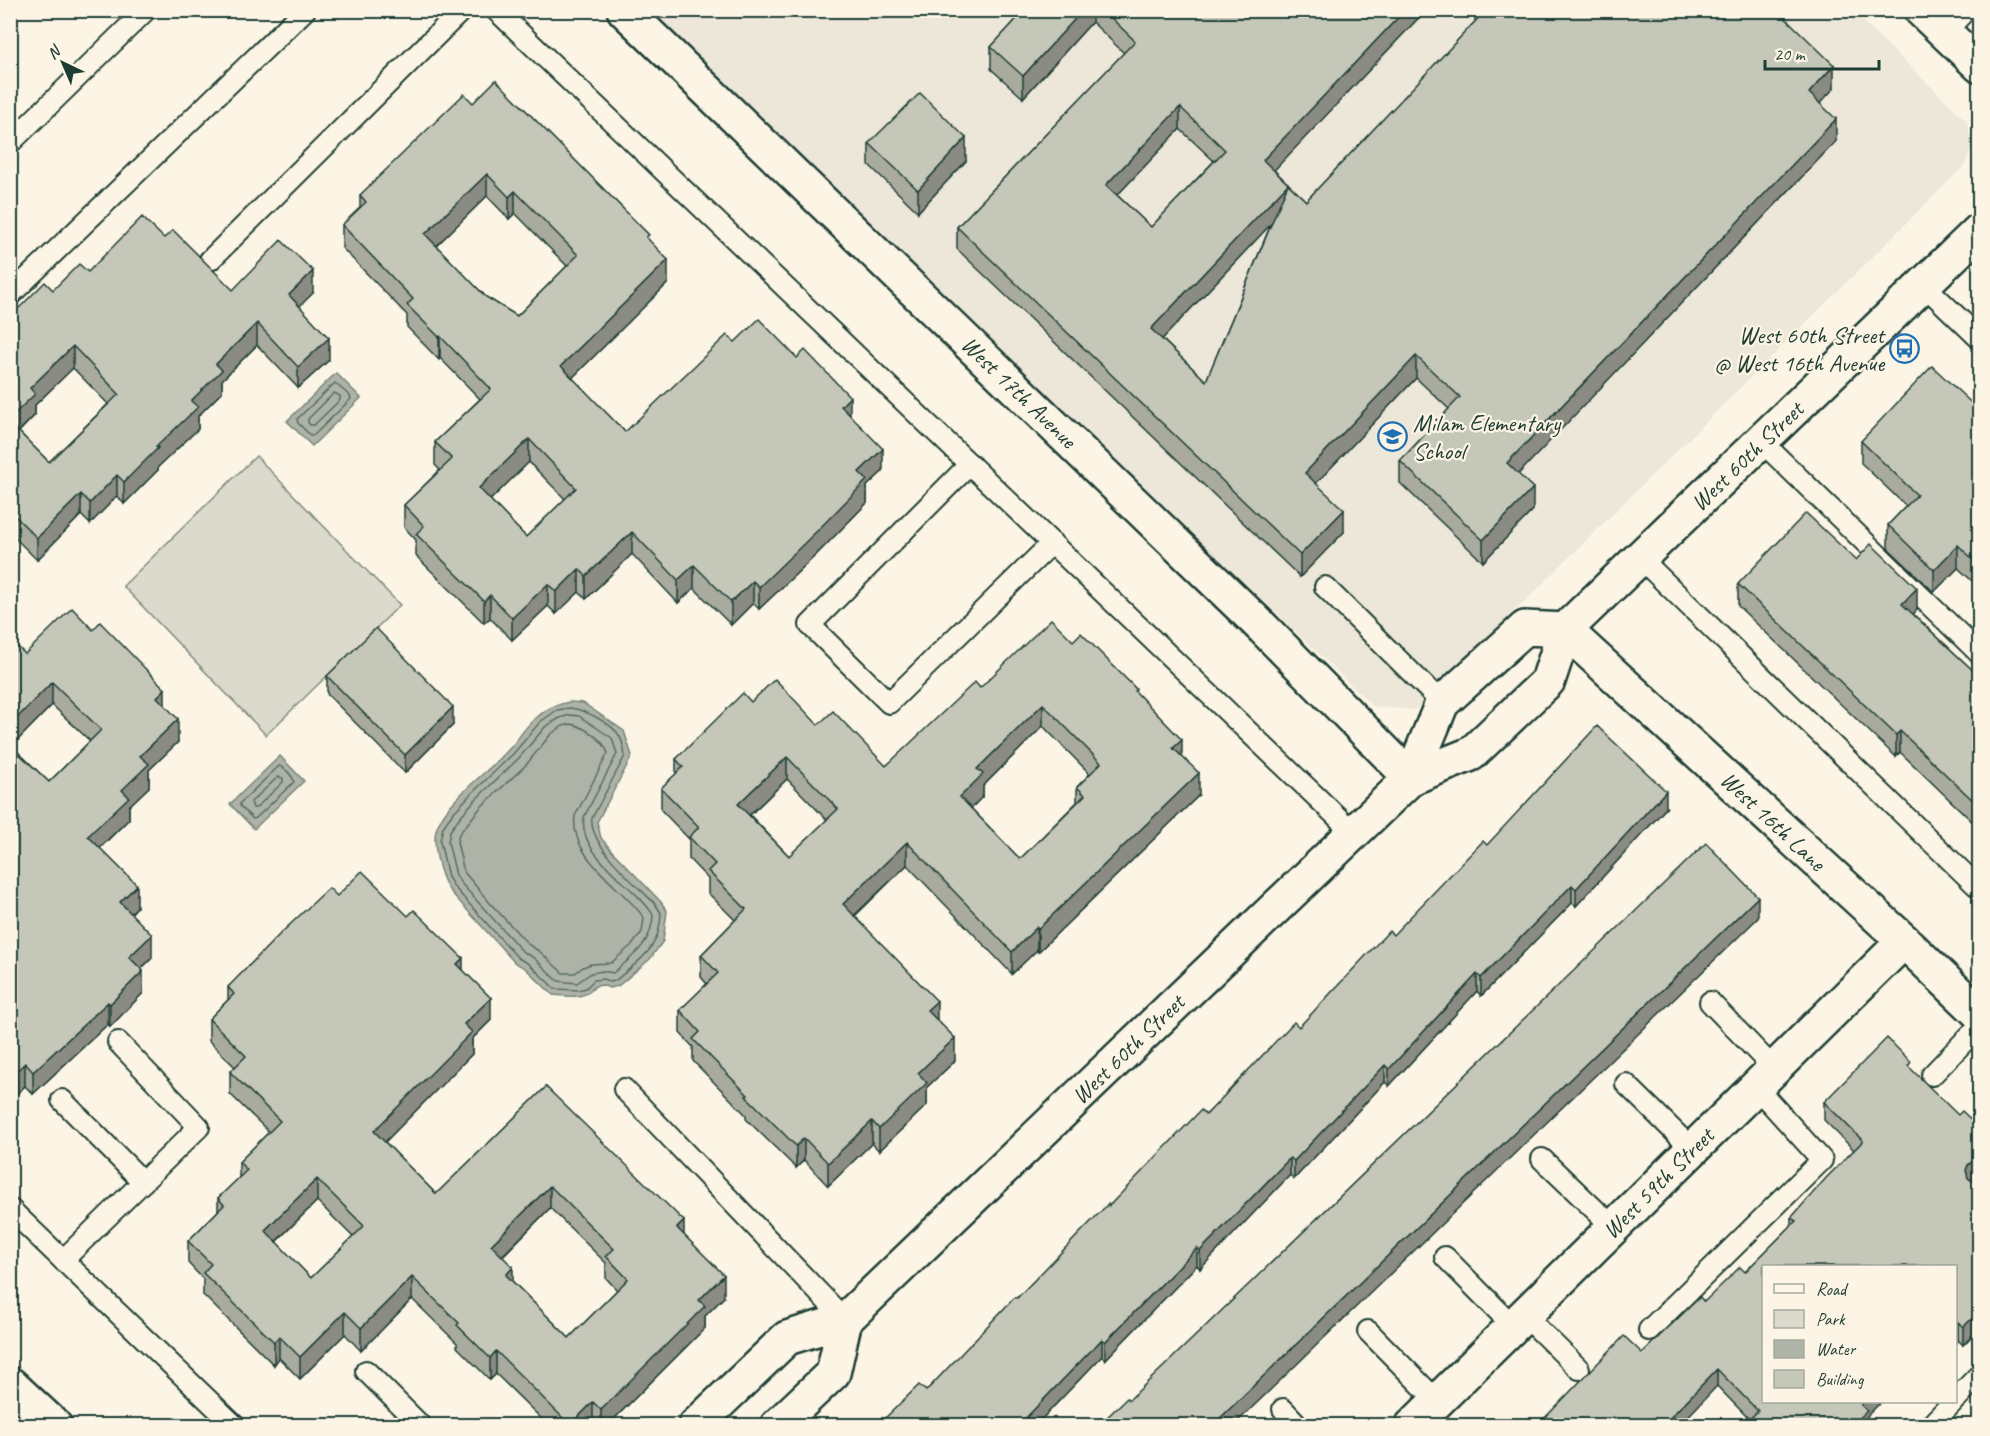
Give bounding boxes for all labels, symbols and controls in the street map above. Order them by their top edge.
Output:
north arrow [33,33,93,93]
scale bar [1765,33,1879,71]
text: N [43,40,66,64]
text: 20 m [1774,43,1807,65]
place label: West 60th Street @ West 16th Avenue [1714,320,1886,378]
street label: West 17th Avenue [955,330,1085,456]
bus stop icon: West 60th Street @ West 16th Avenue [1889,333,1921,365]
street label: West 60th Street [1684,393,1811,517]
place label: Milam Elementary School [1413,408,1562,466]
school or university icon: Milam Elementary School [1376,421,1408,453]
street label: West 16th Lane [1714,765,1833,879]
street label: West 60th Street [1065,986,1192,1110]
street label: West 59th Street [1596,1120,1721,1245]
legend [1762,1265,1957,1403]
text: Road [1816,1278,1849,1300]
text: Park [1816,1308,1846,1330]
text: Water [1816,1338,1857,1360]
text: Building [1816,1368,1865,1390]

